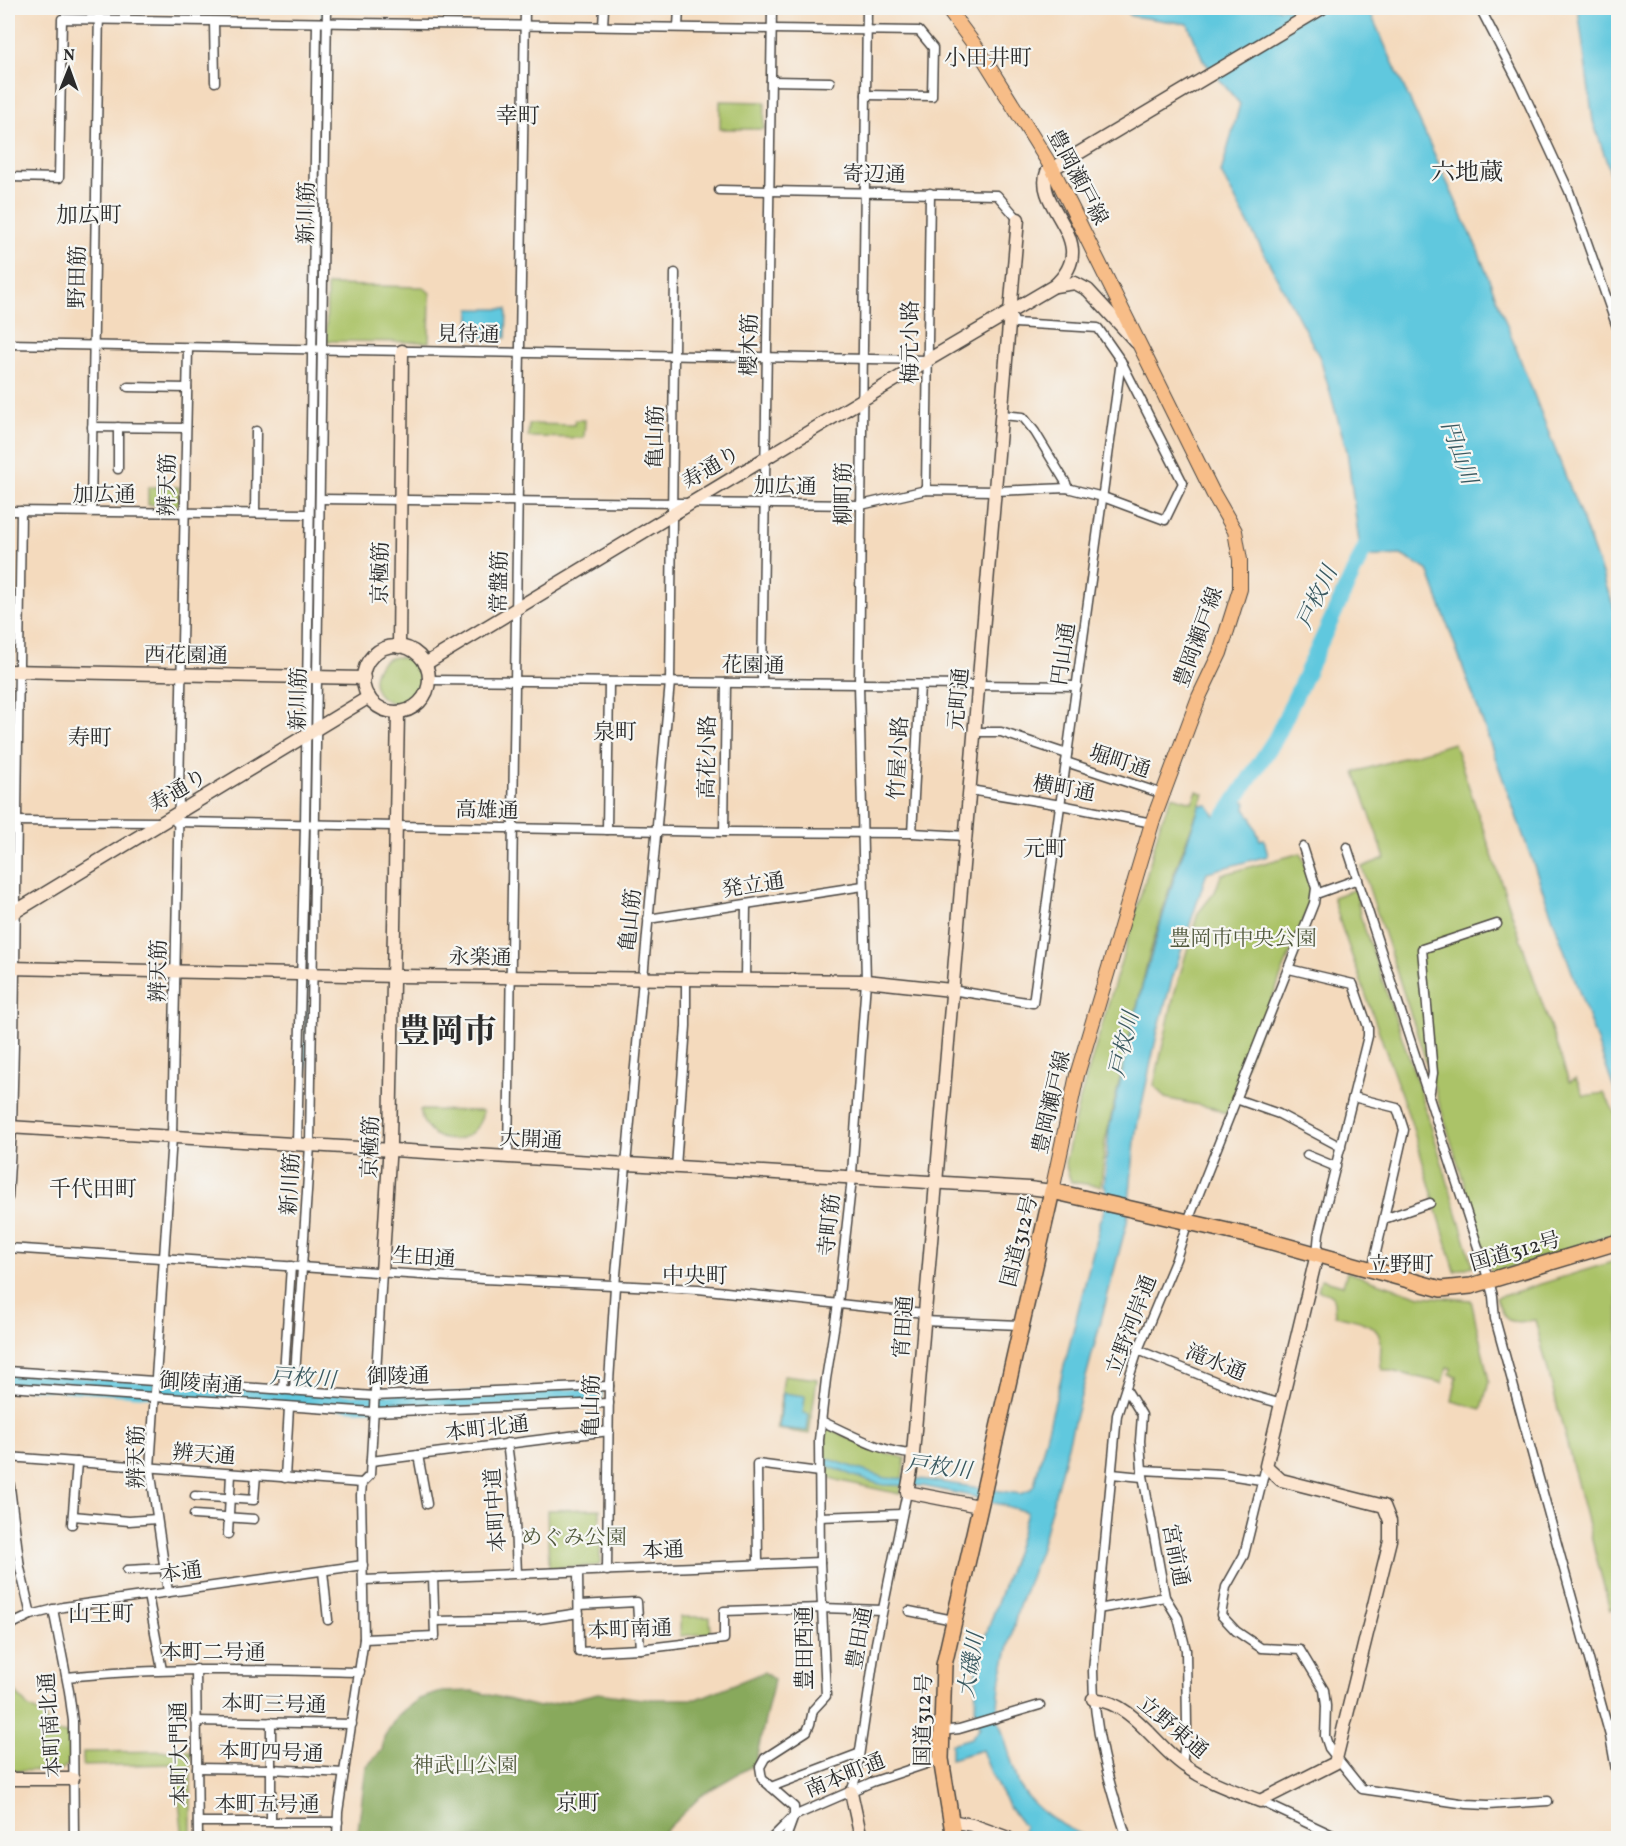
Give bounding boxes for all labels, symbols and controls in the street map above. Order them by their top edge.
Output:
north arrow [39,39,99,99]
district label: 小田井町 [944,44,1032,75]
text: N [63,45,76,67]
district label: 幸町 [496,102,540,133]
street label: 豊岡瀬戸線 [1039,125,1114,231]
district label: 六地蔵 [1431,157,1503,191]
street label: 寄辺通 [842,160,906,191]
street label: 新川筋 [292,181,323,245]
district label: 加広町 [56,201,122,232]
street label: 野田筋 [63,245,94,309]
street label: 梅元小路 [897,300,926,384]
street label: 櫻木筋 [735,313,766,377]
street label: 見待通 [436,320,500,351]
street label: 亀山筋 [641,405,672,469]
water label: 円山川 [1432,417,1484,491]
street label: 寿通り [677,440,746,497]
street label: 辨天筋 [153,453,184,517]
street label: 柳町筋 [830,463,859,526]
street label: 加広通 [753,472,817,503]
street label: 加広通 [73,481,136,510]
street label: 京極筋 [366,541,397,605]
street label: 常盤筋 [485,550,516,614]
water label: 戸枚川 [1290,560,1347,635]
street label: 豊岡瀬戸線 [1168,583,1231,692]
street label: 円山通 [1046,621,1083,687]
street label: 西花園通 [144,641,228,672]
street label: 花園通 [721,651,785,682]
street label: 元町通 [942,666,977,732]
street label: 新川筋 [284,667,315,731]
street label: 高花小路 [693,715,724,799]
street label: 竹屋小路 [883,715,916,801]
district label: 泉町 [593,718,637,749]
district label: 寿町 [68,724,112,755]
street label: 堀町通 [1085,739,1154,786]
street label: 寿通り [144,763,213,820]
street label: 横町通 [1030,770,1097,809]
street label: 高雄通 [455,796,519,827]
district label: 元町 [1023,835,1067,866]
street label: 発立通 [720,867,787,906]
street label: 亀山筋 [614,887,649,953]
park label: 豊岡市中央公園 [1170,925,1317,954]
street label: 辨天筋 [144,939,175,1003]
street label: 永楽通 [448,943,512,974]
water label: 戸枚川 [1103,1007,1148,1080]
district label: 豊岡市 [398,1011,497,1057]
street label: 豊岡瀬戸線 [1027,1048,1078,1157]
street label: 京極筋 [356,1115,387,1179]
street label: 大開通 [499,1124,563,1157]
street label: 新川筋 [275,1152,308,1216]
district label: 千代田町 [49,1175,137,1206]
street label: 寺町筋 [813,1192,848,1258]
street label: 国道312号 [995,1193,1046,1290]
street label: 国道312号 [1467,1226,1564,1279]
street label: 生田通 [391,1242,456,1275]
district label: 立野町 [1368,1251,1434,1282]
district label: 中央町 [662,1262,728,1293]
street label: 立野河岸通 [1100,1271,1165,1380]
street label: 宵田通 [888,1295,921,1360]
street label: 滝水通 [1181,1338,1250,1389]
water label: 戸枚川 [269,1362,339,1397]
street label: 御陵通 [366,1362,430,1393]
street label: 御陵南通 [158,1367,244,1402]
street label: 亀山筋 [577,1374,608,1438]
street label: 本町北通 [444,1410,531,1449]
street label: 辨天筋 [123,1426,152,1489]
street label: 辨天通 [171,1439,236,1472]
water label: 戸枚川 [904,1449,975,1488]
street label: 本町中道 [479,1467,514,1553]
street label: 宮前通 [1154,1522,1195,1589]
park label: めぐみ公園 [522,1524,627,1553]
street label: 本通 [641,1536,685,1567]
street label: 本通 [158,1556,204,1591]
district label: 山王町 [68,1600,134,1631]
street label: 豊田通 [841,1605,880,1672]
street label: 豊田西通 [791,1606,820,1690]
street label: 本町南通 [588,1615,673,1646]
water label: 大磯川 [952,1628,993,1700]
street label: 本町二号通 [161,1639,266,1668]
street label: 本町南北通 [33,1672,70,1778]
street label: 国道312号 [909,1673,940,1767]
street label: 本町三号通 [221,1690,327,1721]
street label: 立野東通 [1131,1690,1214,1766]
street label: 本町大門通 [165,1701,196,1807]
street label: 本町四号通 [218,1737,324,1770]
street label: 南本町通 [801,1747,890,1806]
park label: 神武山公園 [413,1752,518,1781]
district label: 京町 [556,1789,600,1820]
street label: 本町五号通 [215,1791,320,1820]

